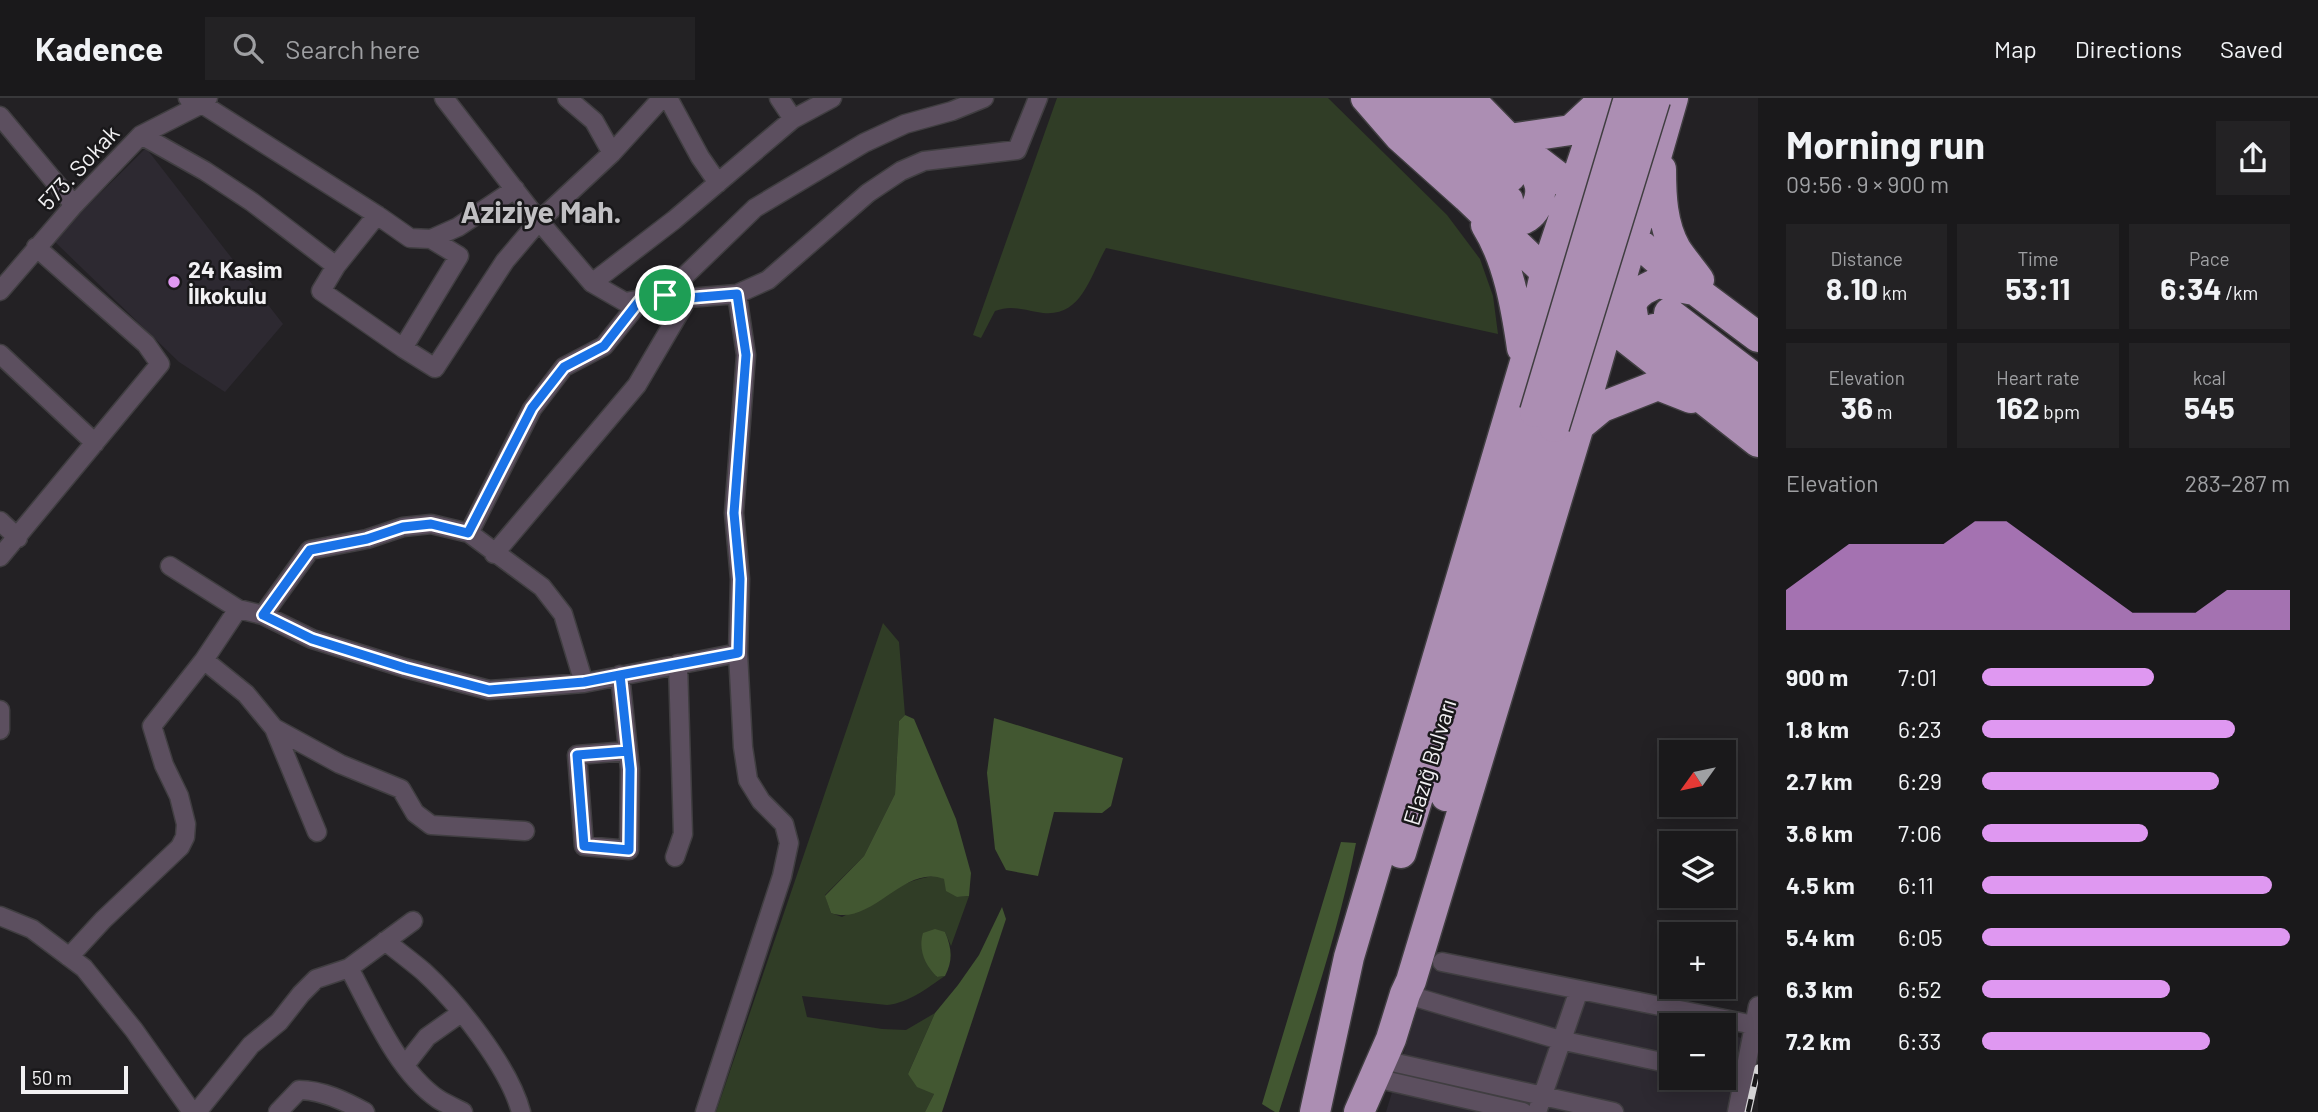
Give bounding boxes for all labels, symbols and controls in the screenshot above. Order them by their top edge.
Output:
search box [205,17,695,80]
text: Kadence [35,28,163,68]
icon: search [229,29,267,67]
text: Search here [285,33,420,64]
text: Map [1994,34,2037,63]
text: Directions [2075,34,2182,63]
text: Saved [2220,34,2283,63]
street label: 573. Sokak [32,119,124,215]
text: Morning run [1786,121,1985,167]
button: share [2216,121,2290,195]
text: 09:56 · 9 × 900 m [1786,170,1949,198]
district label: Aziziye Mah. [460,193,622,229]
text: Distance [1830,247,1903,270]
text: Time [2017,247,2059,270]
text: Pace [2189,247,2230,270]
place label: 24 Kasim İlkokulu [188,255,283,309]
pin [635,265,695,325]
text: 8.10 [1826,270,1878,306]
text: 53:11 [2006,270,2070,306]
text: 6:34 [2160,270,2222,306]
marker: 24 Kasim İlkokulu [166,274,182,290]
icon: arrive [646,276,684,314]
text: km [1878,281,1907,304]
text: /km [2222,281,2258,304]
text: Elevation [1828,366,1905,389]
text: Heart rate [1996,366,2080,389]
text: kcal [2193,366,2226,389]
text: 36 [1841,389,1873,425]
text: 162 [1996,389,2040,425]
text: 545 [2184,389,2235,425]
text: m [1873,400,1893,423]
text: bpm [2040,400,2080,423]
text: Elevation [1786,469,1879,497]
text: 283–287 m [2185,469,2290,497]
text: 900 m [1786,663,1848,691]
text: 7:01 [1898,663,1937,691]
street label: Elazığ Bulvarı [1397,696,1461,828]
text: 1.8 km [1786,715,1849,743]
text: 6:23 [1898,715,1942,743]
north arrow [1659,740,1736,817]
map controls [1659,740,1736,1090]
text: 2.7 km [1786,767,1853,795]
text: 6:29 [1898,767,1942,795]
text: 3.6 km [1786,819,1853,847]
text: 7:06 [1898,819,1942,847]
button: layers [1659,831,1736,908]
text: 4.5 km [1786,871,1855,899]
text: 6:11 [1898,871,1934,899]
button: + [1659,922,1736,999]
text: 5.4 km [1786,923,1855,951]
text: 6:05 [1898,923,1942,951]
text: 6.3 km [1786,975,1853,1003]
text: 6:52 [1898,975,1942,1003]
button: − [1659,1013,1736,1090]
text: 7.2 km [1786,1027,1851,1055]
text: 6:33 [1898,1027,1941,1055]
scale bar [21,1063,128,1095]
text: 50 m [32,1066,72,1089]

